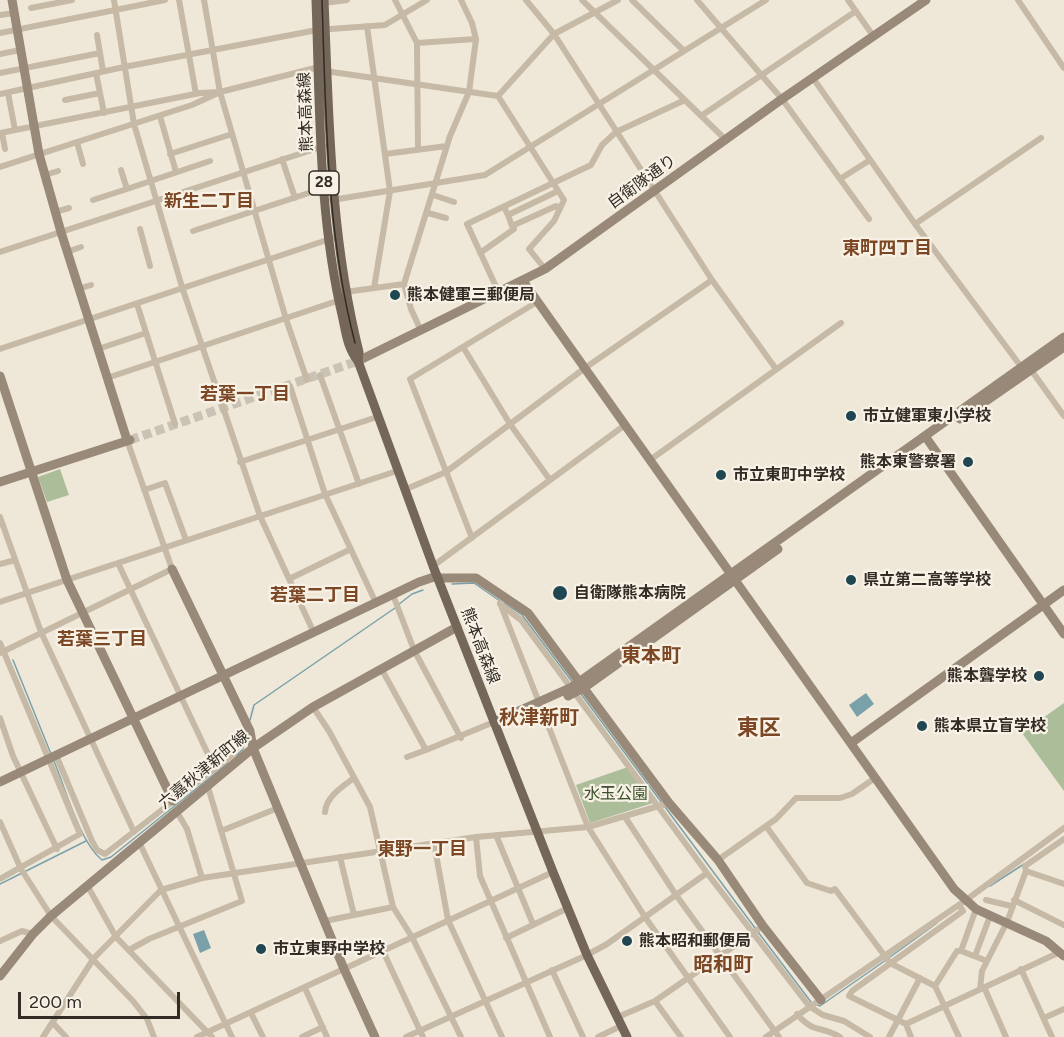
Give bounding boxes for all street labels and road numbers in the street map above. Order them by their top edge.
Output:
street label: 熊本高森線 [295,72,317,152]
street label: 自衛隊通り [604,151,680,213]
road number: 28 [309,171,339,195]
street label: 熊本高森線 [457,605,503,687]
street label: 六嘉秋津新町線 [155,727,253,813]

